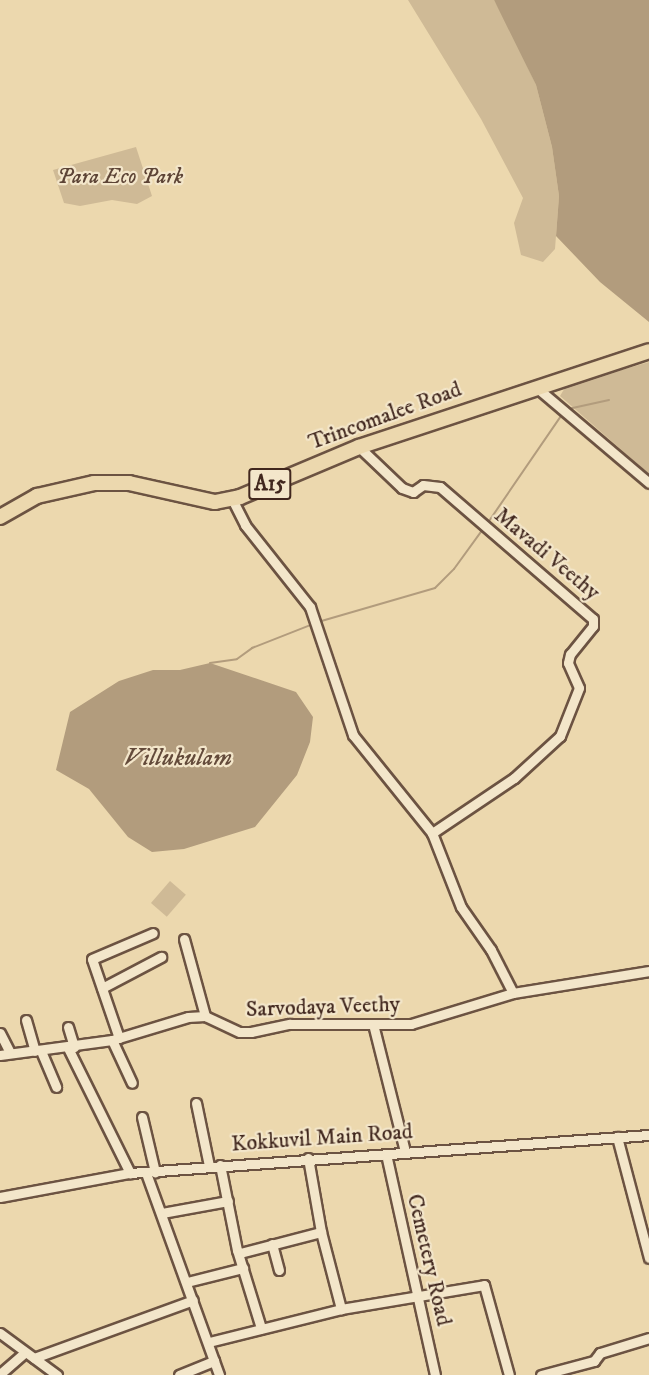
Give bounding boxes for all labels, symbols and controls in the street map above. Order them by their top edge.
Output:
park label: Para Eco Park [57,164,183,190]
street label: Trincomalee Road [305,376,465,456]
road number: A15 [248,466,292,502]
street label: Mavadi Veethy [489,502,605,606]
water label: Villukulam [124,745,232,773]
street label: Sarvodaya Veethy [245,991,401,1023]
street label: Kokkuvil Main Road [230,1118,414,1158]
street label: Cemetery Road [401,1192,457,1328]

